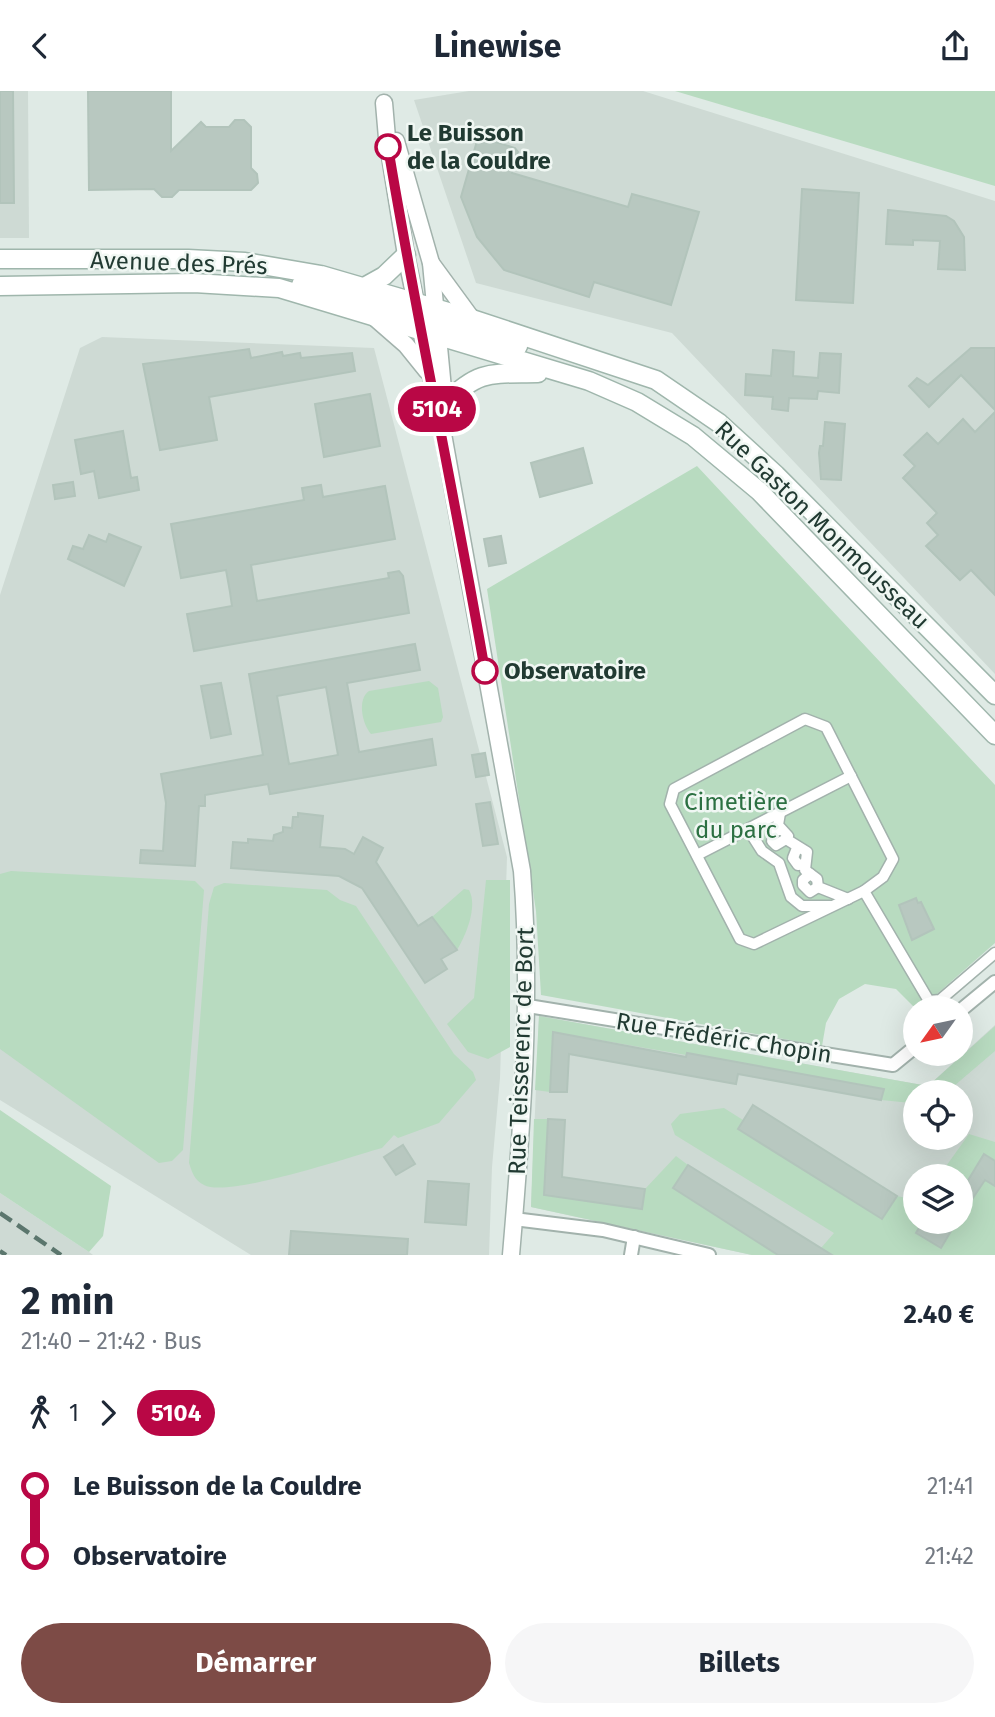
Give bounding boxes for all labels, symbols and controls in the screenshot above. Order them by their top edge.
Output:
icon: back [21,27,59,65]
text: Linewise [434,27,561,65]
icon: share [936,27,974,65]
place label: Le Buisson de la Couldre [407,119,551,175]
marker: Le Buisson de la Couldre [375,134,401,160]
street label: Avenue des Prés [90,246,268,280]
line badge: 5104 [388,386,486,432]
text: 5104 [412,395,462,423]
street label: Rue Gaston Monmousseau [709,415,935,635]
place label: Observatoire [504,657,646,685]
marker: Observatoire [472,658,498,684]
park label: Cimetière du parc [684,788,788,844]
street label: Rue Teisserenc de Bort [503,926,539,1175]
north arrow [903,996,973,1066]
map controls [903,996,973,1234]
street label: Rue Frédéric Chopin [614,1007,834,1069]
button: locate [903,1080,973,1150]
button: layers [903,1164,973,1234]
text: 2 min [21,1278,114,1324]
text: 2.40 € [903,1299,974,1330]
text: 21:40 – 21:42 · Bus [21,1327,202,1355]
icon: walk [21,1394,59,1432]
icon: forward [89,1394,127,1432]
text: 1 [69,1399,79,1427]
text: 5104 [151,1399,201,1427]
text: Le Buisson de la Couldre [73,1471,362,1502]
text: 21:41 [927,1472,974,1500]
text: Observatoire [73,1541,227,1572]
text: 21:42 [925,1542,974,1570]
button: Démarrer [21,1623,491,1703]
button: Billets [505,1623,974,1703]

